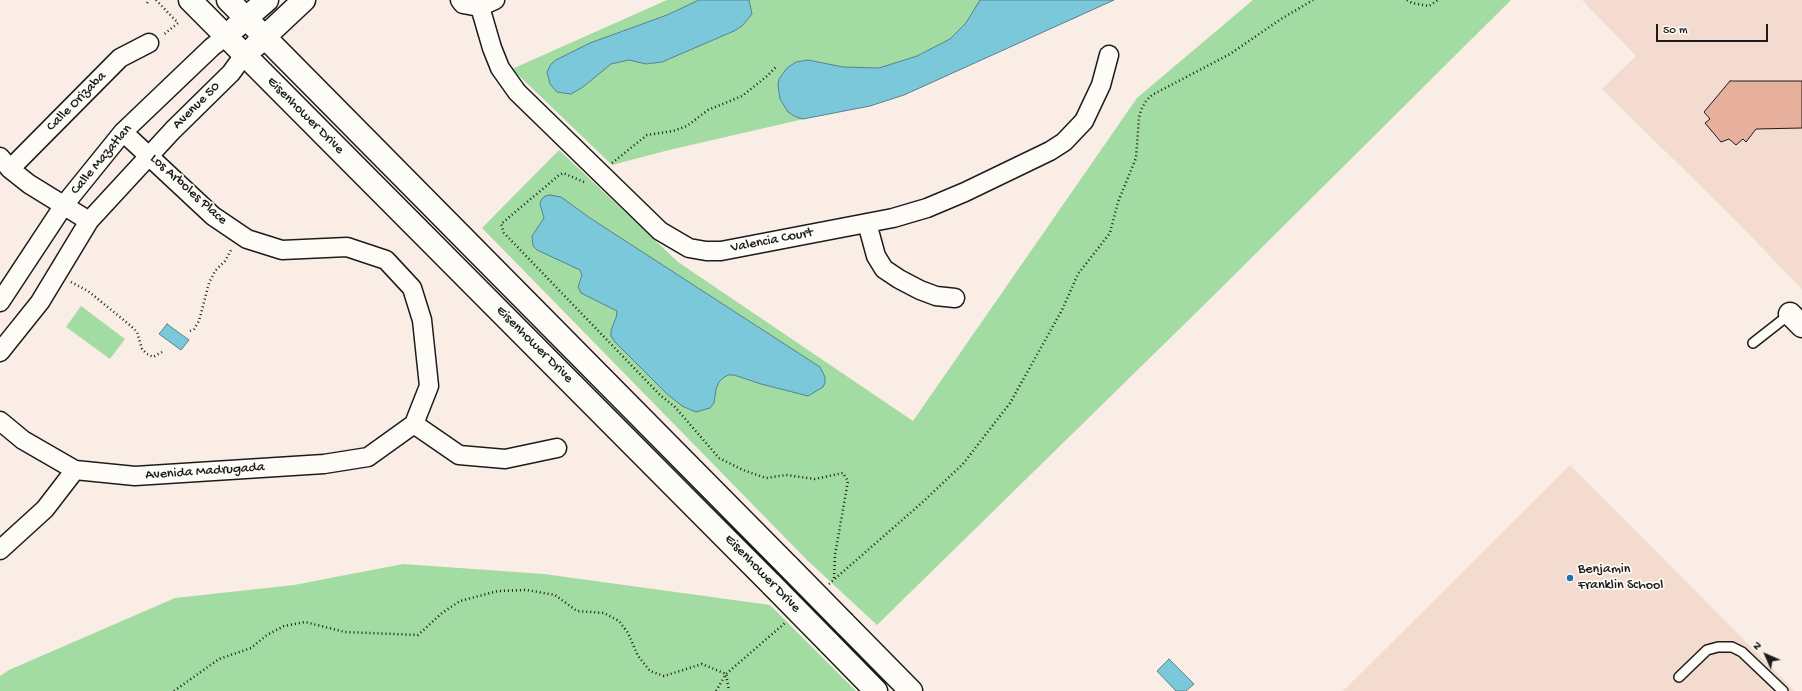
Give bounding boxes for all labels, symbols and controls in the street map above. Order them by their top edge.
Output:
scale bar [1658,16,1770,42]
text: 50 m [1663,24,1688,38]
street label: Calle Orizaba [44,69,110,135]
street label: Eisenhower Drive [263,74,347,158]
street label: Avenue 50 [170,79,224,133]
street label: Calle Mazatlan [68,121,136,199]
street label: Los Arboles Place [146,151,230,229]
street label: Valencia Court [729,225,815,257]
street label: Eisenhower Drive [492,303,576,387]
street label: Avenida Madrugada [145,459,265,485]
street label: Eisenhower Drive [720,531,804,617]
place label: Benjamin Franklin School [1578,562,1663,594]
marker: Benjamin Franklin School [1565,573,1575,583]
north arrow [1746,635,1786,675]
text: N [1751,640,1764,653]

